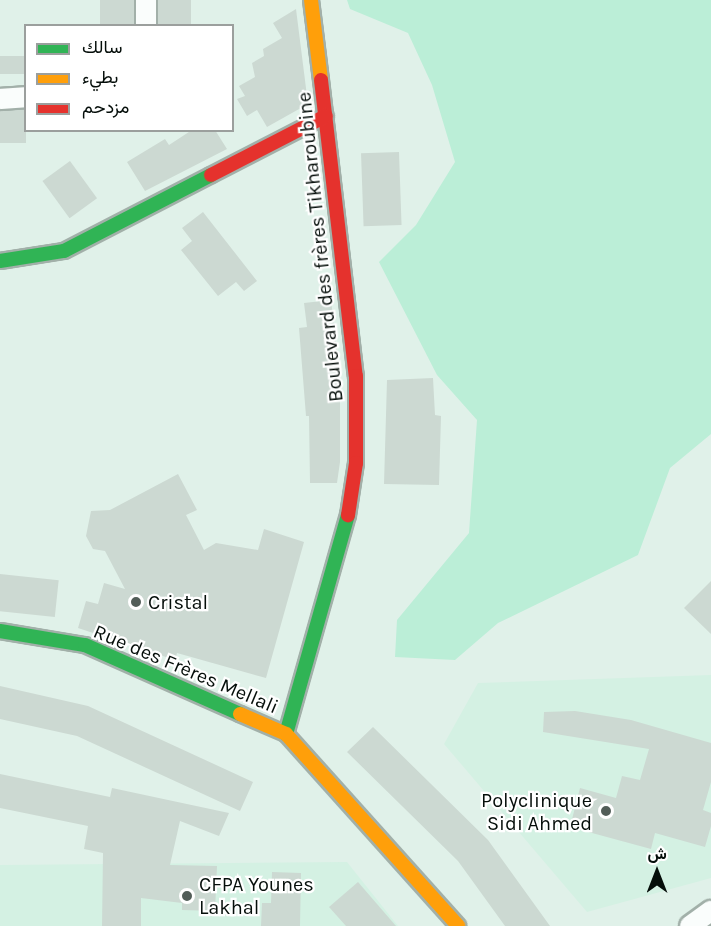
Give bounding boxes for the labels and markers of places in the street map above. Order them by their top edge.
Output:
place label: Cristal [148,590,208,614]
marker: Cristal [129,595,143,609]
place label: Polyclinique Sidi Ahmed [481,788,592,835]
marker: Polyclinique Sidi Ahmed [597,802,615,820]
place label: CFPA Younes Lakhal [199,873,314,920]
marker: CFPA Younes Lakhal [180,889,194,903]

